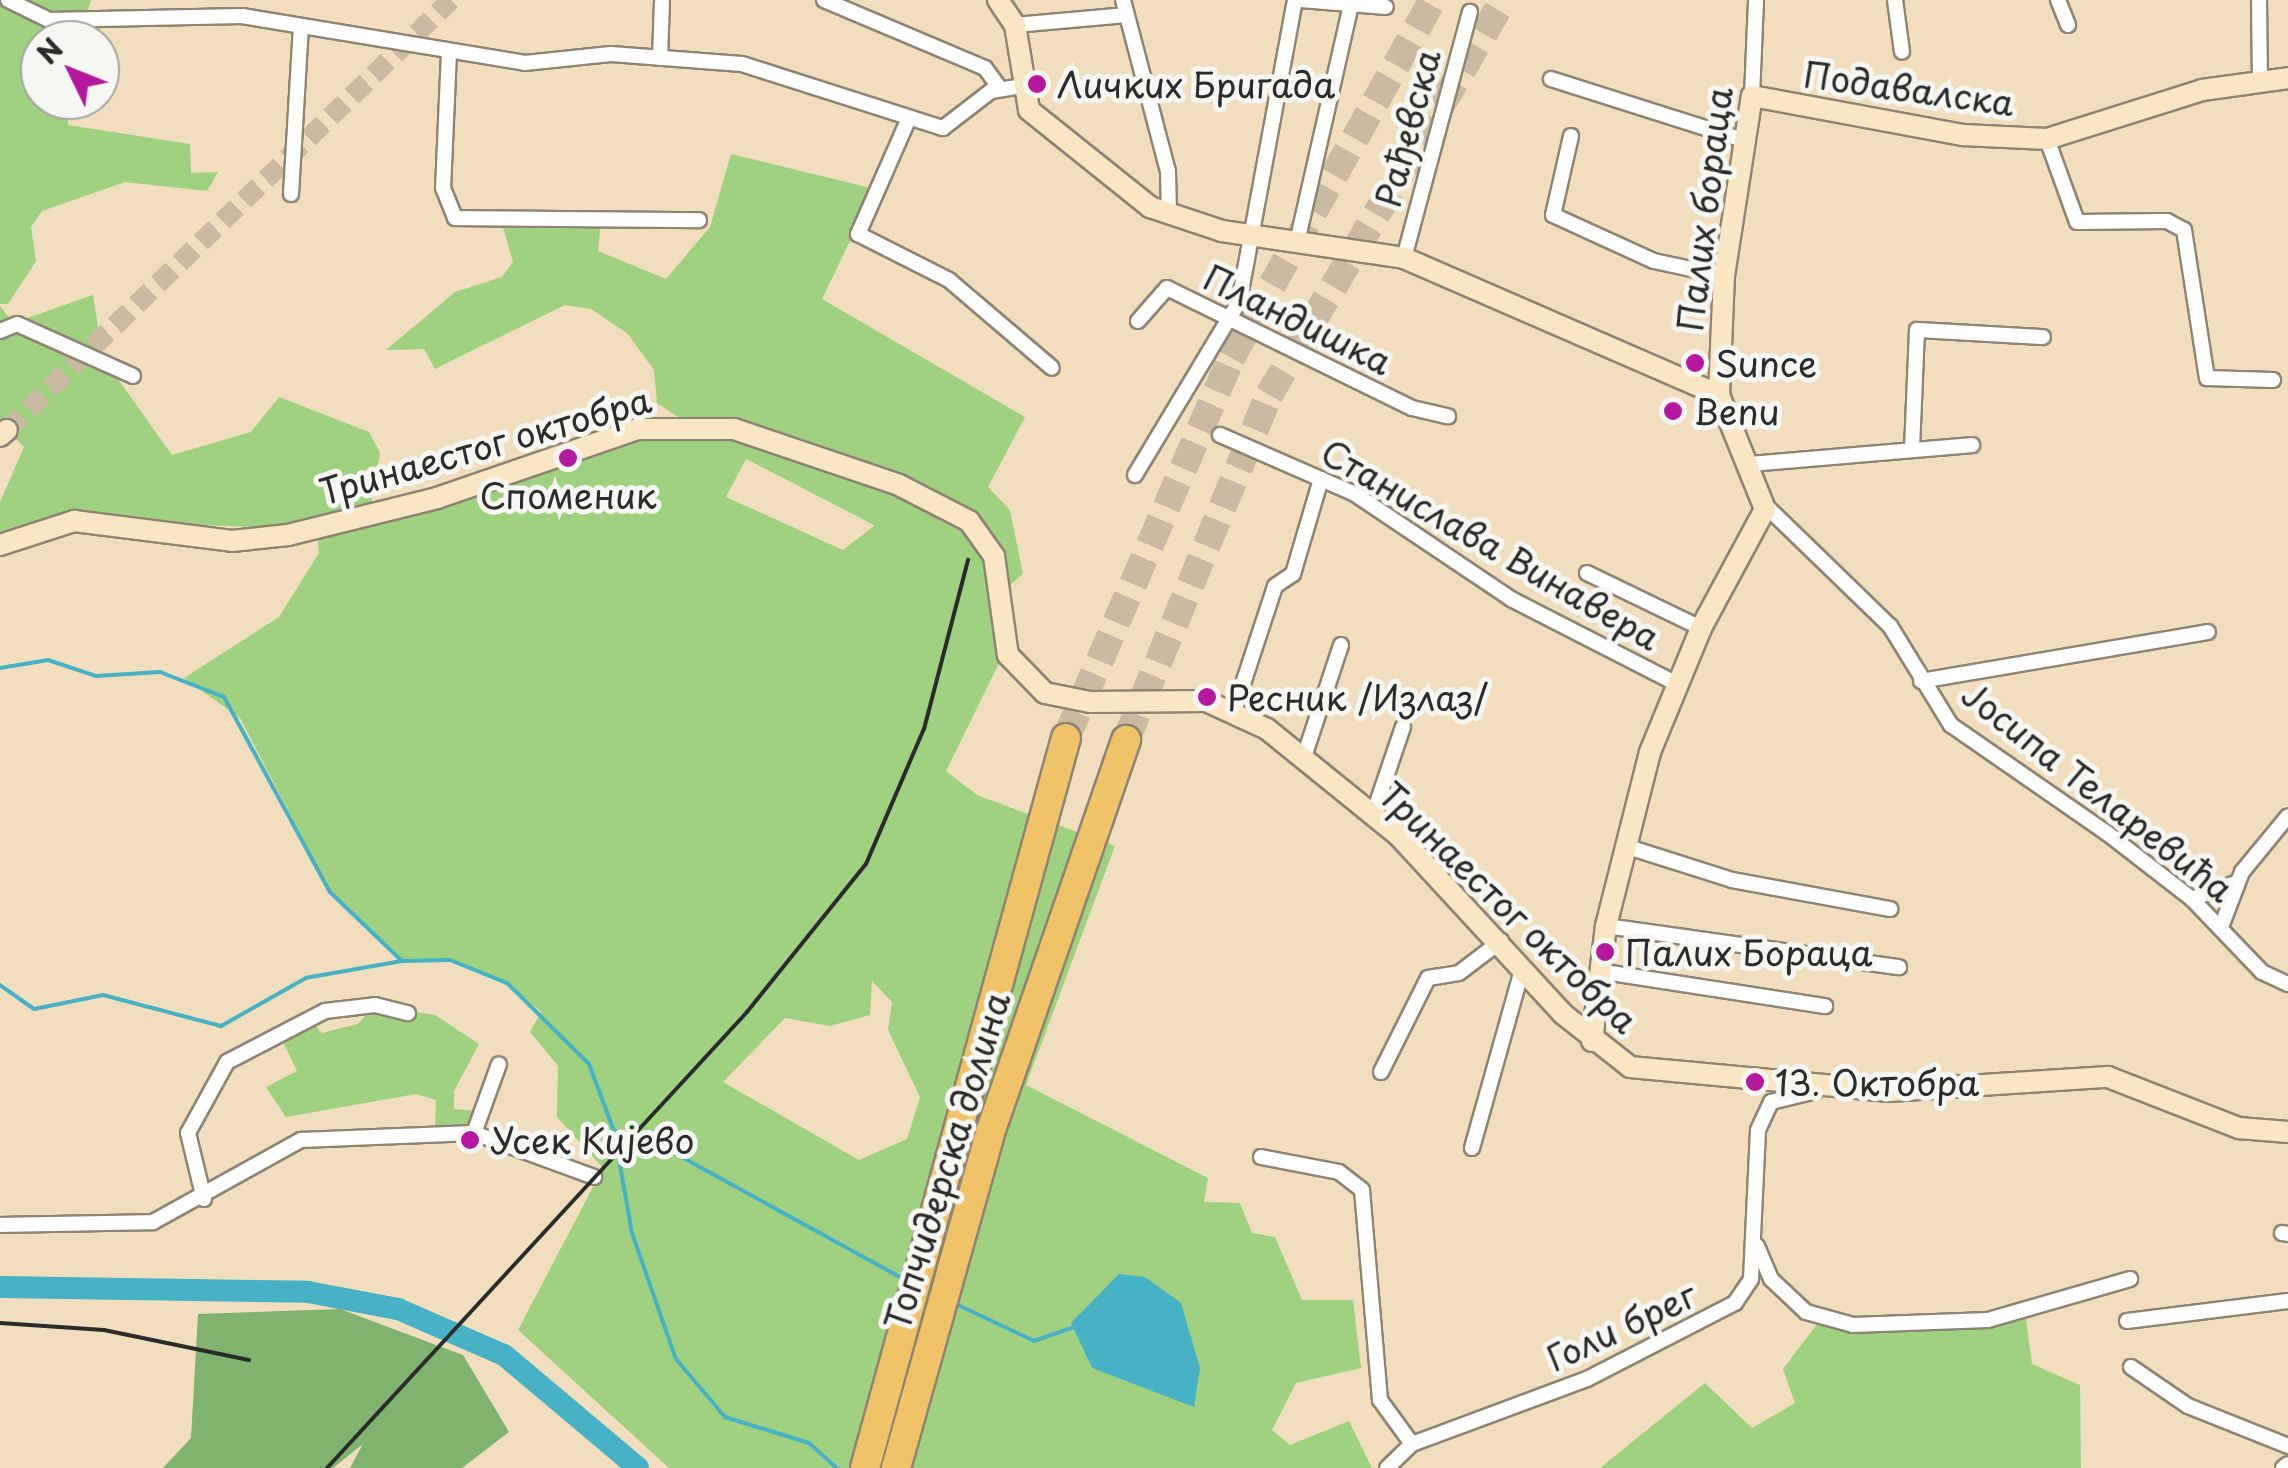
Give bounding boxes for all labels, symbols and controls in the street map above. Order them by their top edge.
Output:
north arrow [20,20,120,120]
text: N [26,28,72,73]
street label: Рађевска [1366,45,1448,211]
street label: Подавалска [1801,52,2017,124]
place label: Личких Бригада [1057,63,1337,105]
marker: Личких Бригада [1026,73,1048,95]
street label: Палих бораца [1668,84,1740,334]
street label: Пландишка [1197,256,1399,382]
place label: Sunce [1715,342,1817,384]
marker: Sunce [1684,352,1706,374]
street label: Тринаестог октобра [314,377,656,513]
place label: Benu [1693,390,1779,432]
marker: Benu [1662,400,1684,422]
street label: Станислава Винавера [1313,429,1669,659]
marker: Споменик [557,447,579,469]
place label: Споменик [479,474,657,516]
street label: Јосипа Теларевића [1953,671,2243,911]
place label: Ресник /Излаз/ [1227,676,1488,718]
marker: Ресник /Излаз/ [1196,686,1218,708]
street label: Тринаестог октобра [1371,772,1647,1042]
place label: Палих Бораца [1625,931,1874,973]
marker: Палих Бораца [1594,941,1616,963]
street label: Топчидерска долина [874,985,1018,1337]
place label: 13. Октобра [1775,1061,1982,1103]
marker: 13. Октобра [1744,1071,1766,1093]
place label: Усек Кијево [490,1119,695,1161]
marker: Усек Кијево [459,1129,481,1151]
street label: Голи брег [1539,1273,1703,1379]

